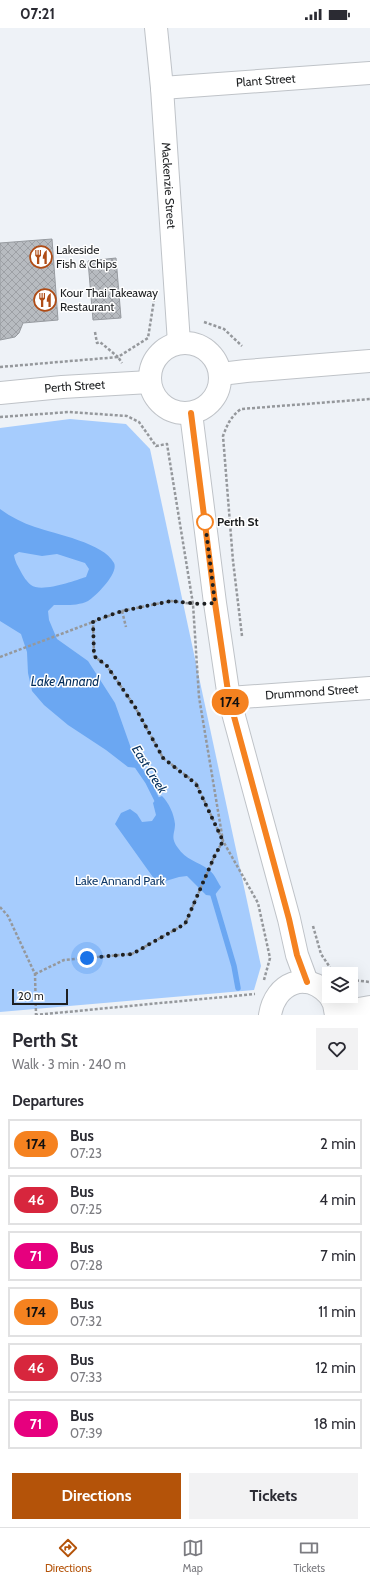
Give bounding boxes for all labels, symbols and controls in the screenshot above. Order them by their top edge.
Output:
text: 07:21 [20,5,55,23]
street label: Plant Street [235,70,296,90]
street label: Mackenzie Street [159,142,179,229]
place label: Lakeside Fish & Chips [56,242,117,271]
restaurant icon: Lakeside Fish & Chips [28,244,54,270]
place label: Kour Thai Takeaway Restaurant [60,285,158,314]
restaurant icon: Kour Thai Takeaway Restaurant [32,287,58,313]
street label: Perth Street [44,377,105,396]
marker: Perth St [196,513,214,531]
place label: Perth St [217,514,259,529]
water label: Lake Annand [31,673,99,689]
street label: Drummond Street [265,681,359,702]
line badge: 174 [207,689,253,715]
text: 174 [220,693,240,711]
water label: East Creek [129,742,171,797]
park label: Lake Annand Park [75,873,166,888]
your location [77,948,97,968]
map controls [322,967,358,1003]
button: layers [322,967,358,1003]
scale bar [12,987,68,1006]
text: 20 m [18,989,44,1003]
button: heart [316,1028,358,1070]
text: Perth St [12,1029,78,1052]
text: Walk · 3 min · 240 m [12,1056,126,1072]
text: Departures [12,1092,84,1110]
text: Bus [70,1127,94,1145]
text: 174 [26,1135,46,1153]
text: 2 min [320,1135,356,1153]
text: 07:23 [70,1145,102,1161]
text: Bus [70,1183,94,1201]
text: 46 [28,1191,44,1209]
text: 4 min [319,1191,356,1209]
text: 07:25 [70,1201,102,1217]
text: Bus [70,1239,94,1257]
text: 71 [30,1247,42,1265]
text: 7 min [320,1247,356,1265]
text: 07:28 [70,1257,103,1273]
text: Bus [70,1295,94,1313]
text: 174 [26,1303,46,1321]
text: 11 min [318,1303,356,1321]
text: 07:32 [70,1313,102,1329]
text: Bus [70,1351,94,1369]
text: 46 [28,1359,44,1377]
text: 12 min [315,1359,356,1377]
text: 07:33 [70,1369,102,1385]
text: Bus [70,1407,94,1425]
text: 71 [30,1415,42,1433]
text: 18 min [314,1415,356,1433]
text: 07:39 [70,1425,103,1441]
button: Directions [12,1473,181,1519]
button: Tickets [189,1473,358,1519]
tab: Directions [45,1537,92,1575]
tab: Map [182,1537,204,1575]
tab: Tickets [293,1537,325,1575]

